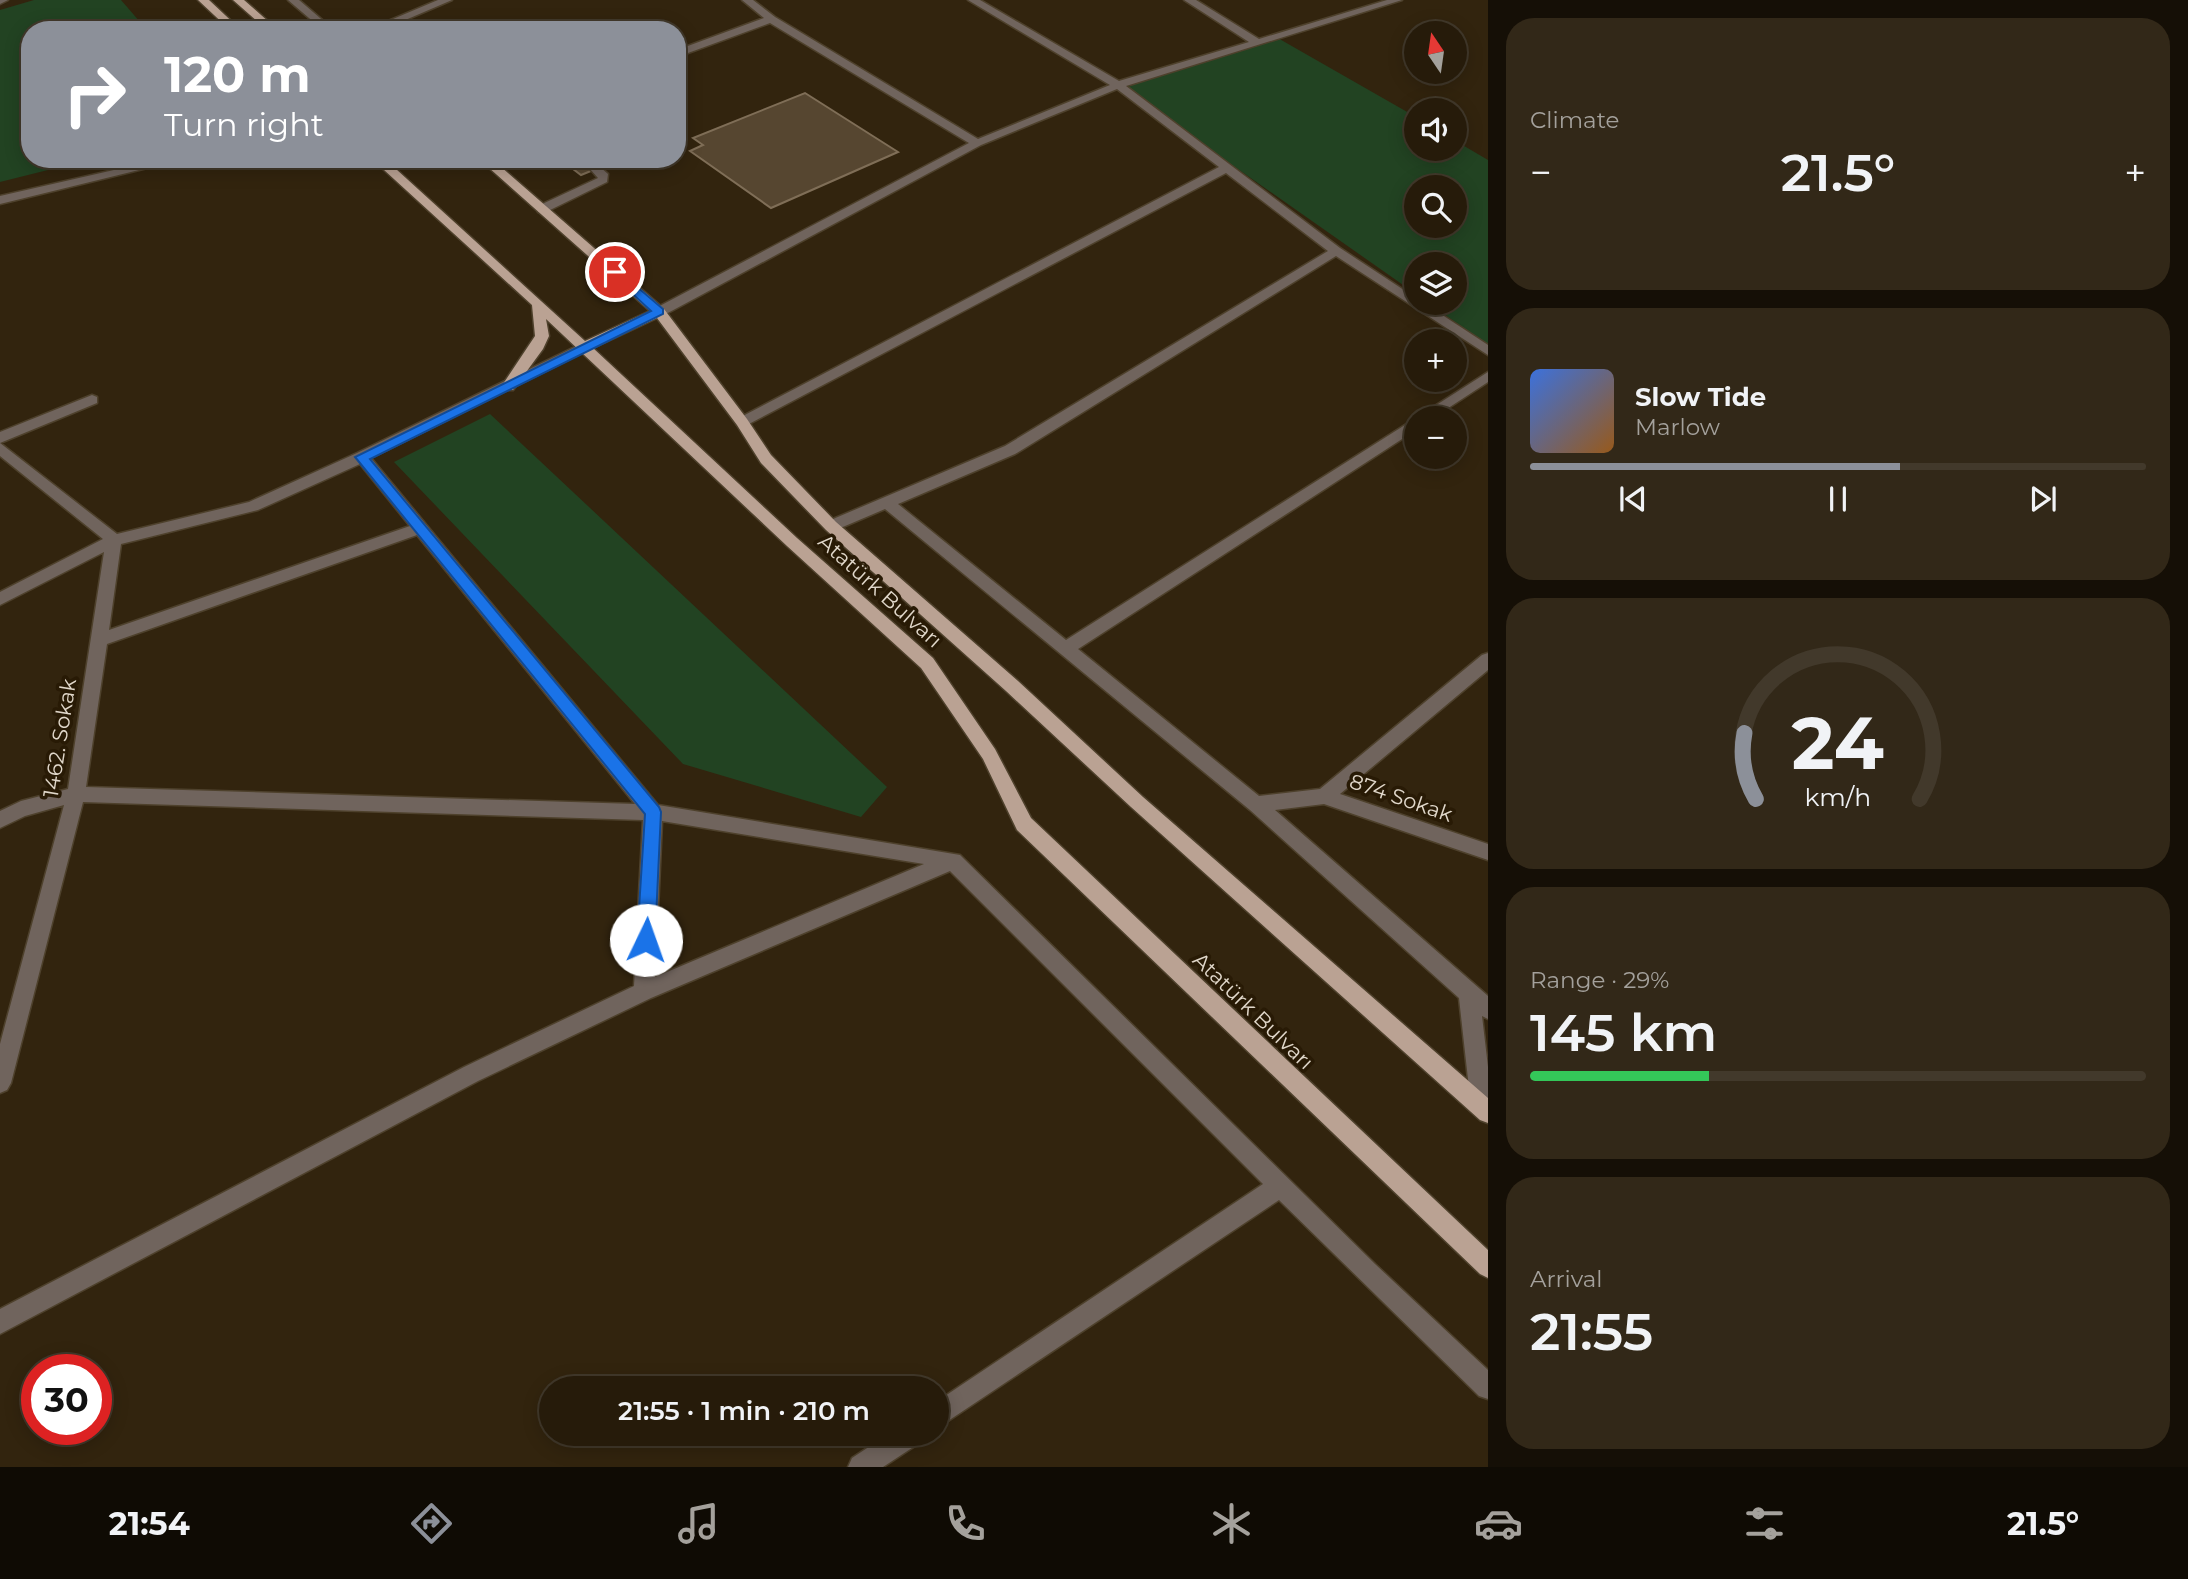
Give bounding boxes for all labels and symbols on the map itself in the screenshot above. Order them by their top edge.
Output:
north arrow [1404,21,1466,84]
pin [585,242,645,302]
street label: Atatürk Bulvarı [814,529,947,653]
street label: 1462. Sokak [38,676,81,799]
street label: 874 Sokak [1346,768,1456,827]
position arrow [609,903,683,977]
street label: Atatürk Bulvarı [1188,947,1319,1074]
speed limit sign: 30 [21,1354,112,1445]

